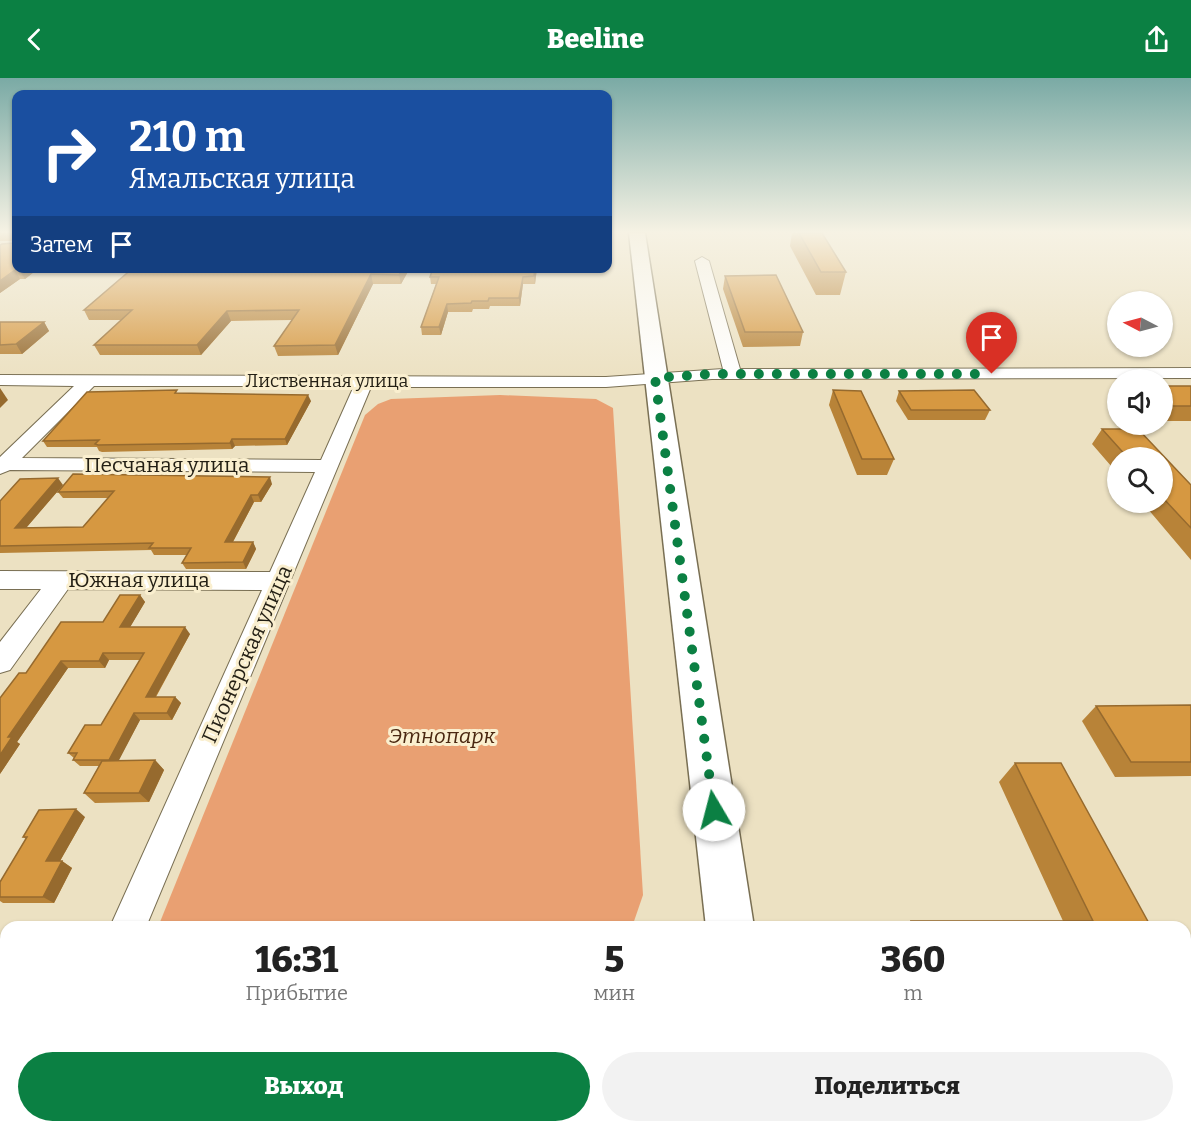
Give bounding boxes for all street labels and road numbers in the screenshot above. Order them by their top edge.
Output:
street label: Лиственная улица [246,370,409,392]
street label: Песчаная улица [85,452,250,478]
street label: Пионерская улица [196,561,298,747]
street label: Южная улица [68,567,210,593]

